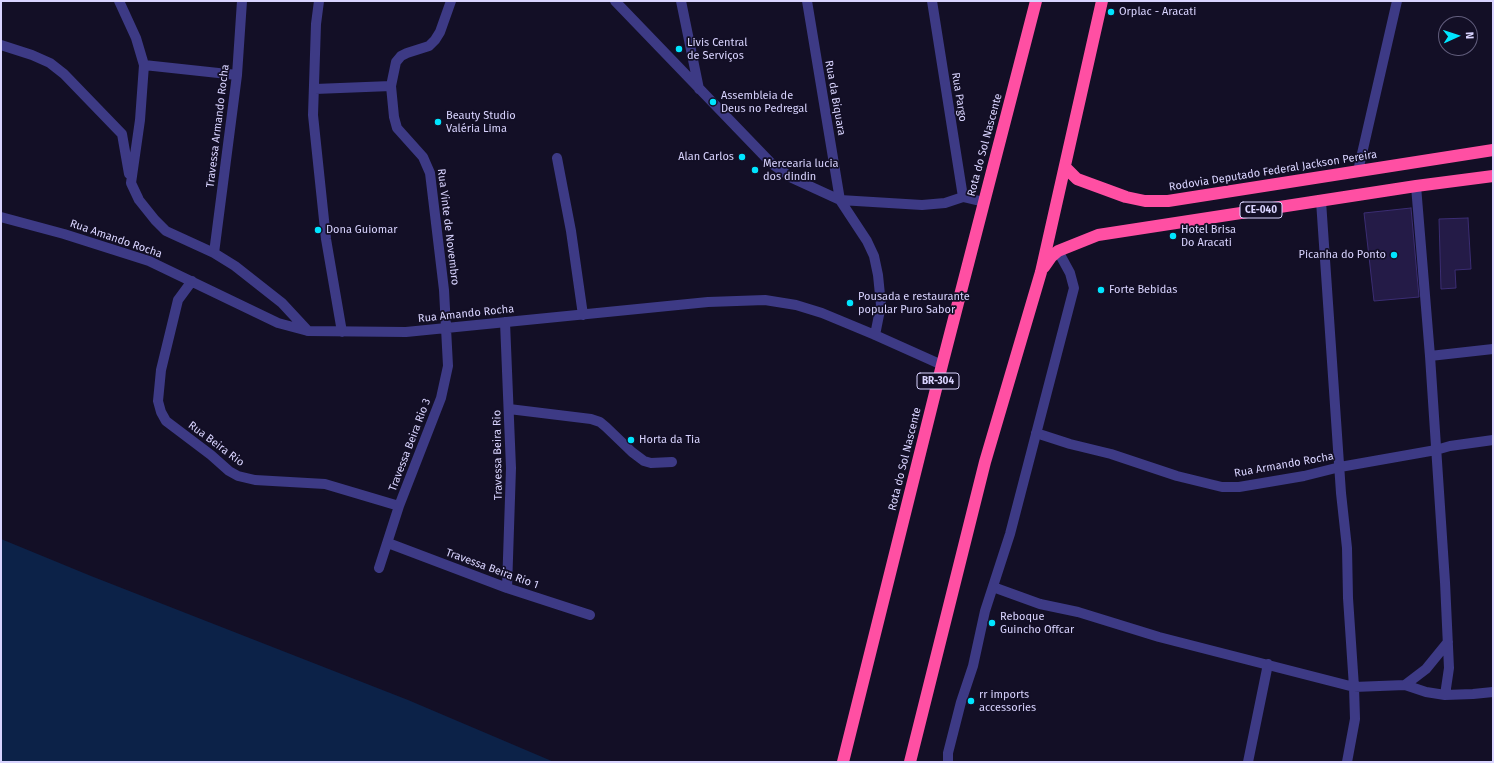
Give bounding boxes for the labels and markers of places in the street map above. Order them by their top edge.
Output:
place label: Orplac - Aracati [1119,5,1196,19]
marker: Orplac - Aracati [1106,7,1116,17]
place label: Livis Central de Serviços [687,36,747,62]
marker: Livis Central de Serviços [674,44,684,54]
place label: Assembleia de Deus no Pedregal [721,89,807,115]
marker: Assembleia de Deus no Pedregal [708,97,718,107]
place label: Beauty Studio Valéria Lima [446,109,516,135]
marker: Beauty Studio Valéria Lima [433,117,443,127]
place label: Alan Carlos [678,150,734,164]
marker: Alan Carlos [737,152,747,162]
place label: Mercearia lucia dos dindin [763,157,839,183]
marker: Mercearia lucia dos dindin [750,165,760,175]
place label: Dona Guiomar [326,223,397,237]
place label: Hotel Brisa Do Aracati [1181,223,1236,249]
marker: Dona Guiomar [313,225,323,235]
marker: Hotel Brisa Do Aracati [1168,231,1178,241]
place label: Picanha do Ponto [1299,248,1386,262]
marker: Picanha do Ponto [1389,250,1399,260]
place label: Forte Bebidas [1109,283,1177,297]
marker: Forte Bebidas [1096,285,1106,295]
place label: Pousada e restaurante popular Puro Sabor [858,290,970,316]
marker: Pousada e restaurante popular Puro Sabor [845,298,855,308]
place label: Horta da Tia [639,433,700,447]
marker: Horta da Tia [626,435,636,445]
place label: Reboque Guincho Offcar [1000,610,1074,636]
marker: Reboque Guincho Offcar [987,618,997,628]
place label: rr imports accessories [979,688,1036,714]
marker: rr imports accessories [966,696,976,706]

